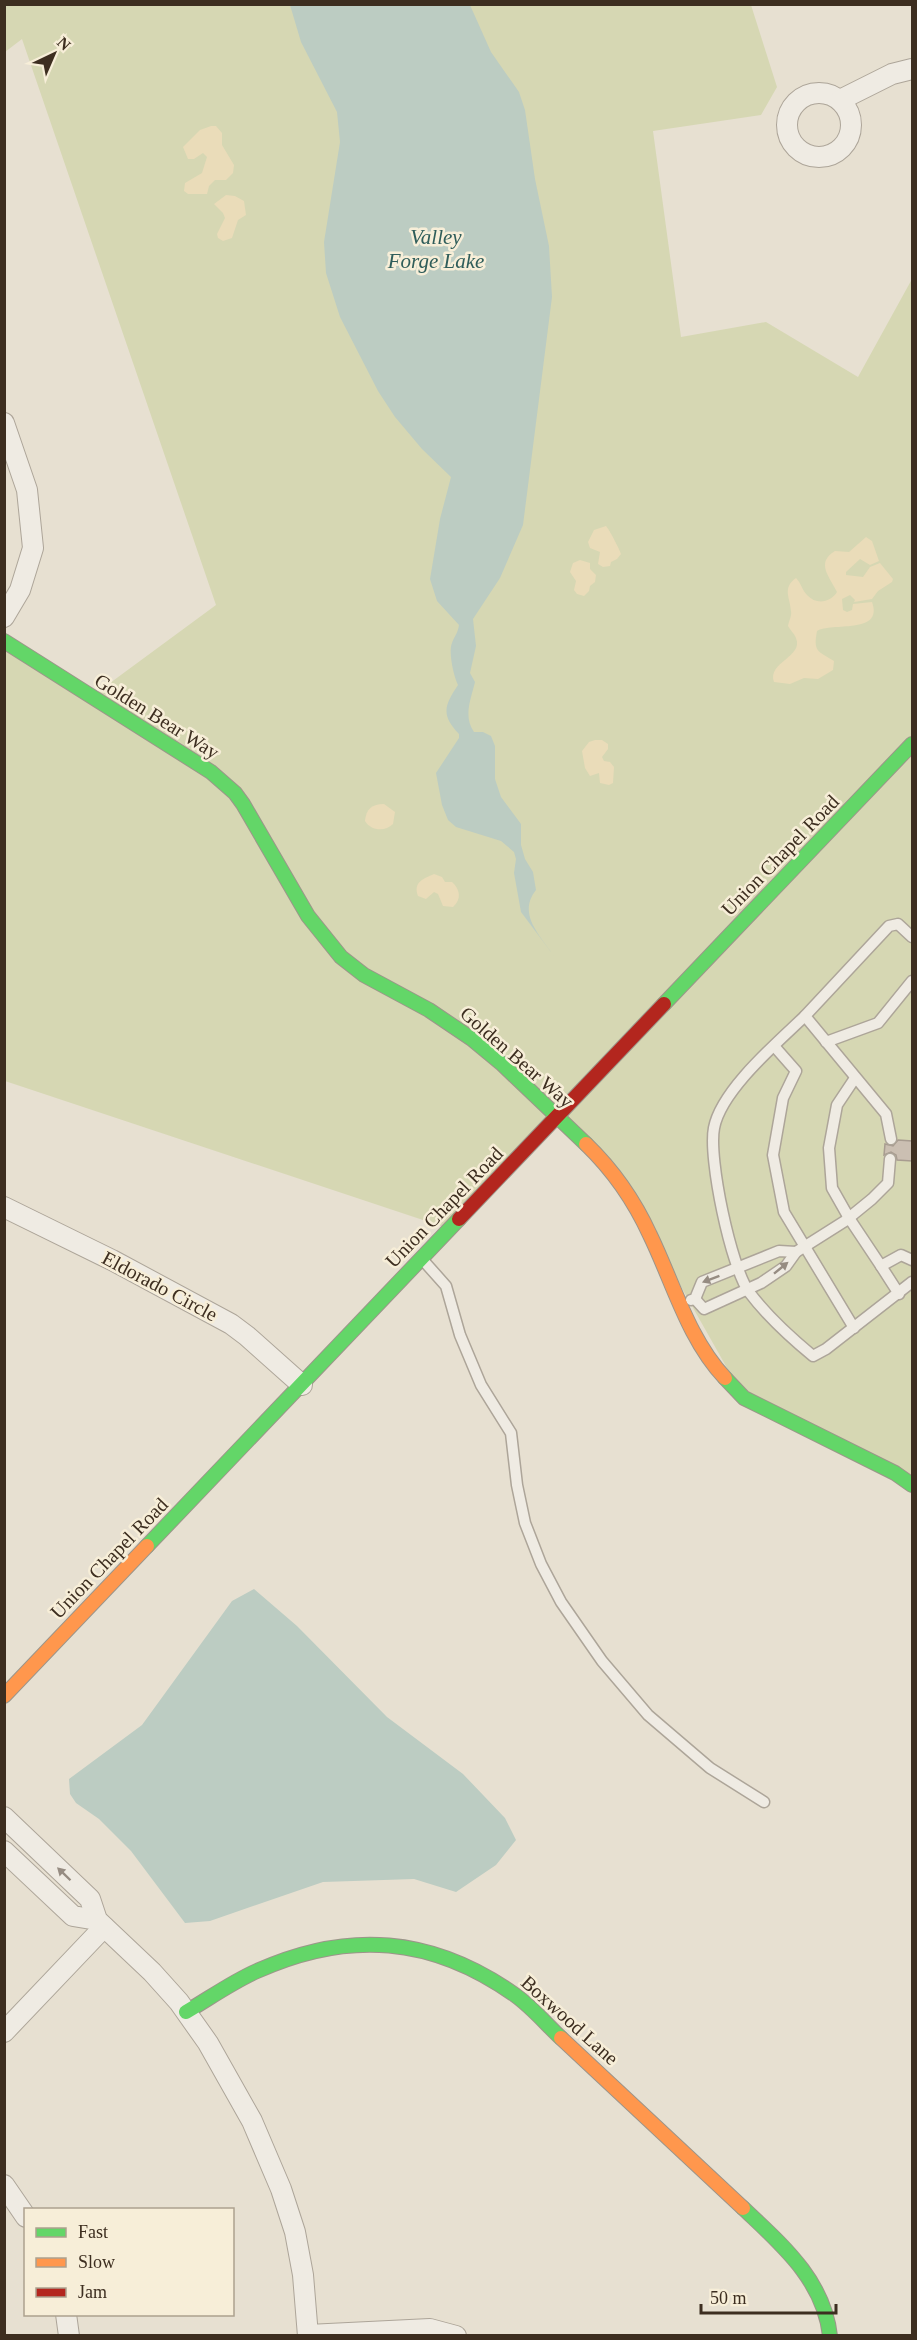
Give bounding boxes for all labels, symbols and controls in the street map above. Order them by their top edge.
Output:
north arrow [24,24,84,84]
text: N [54,33,74,54]
water label: Valley Forge Lake [387,225,484,273]
street label: Golden Bear Way [90,669,223,764]
street label: Union Chapel Road [717,790,844,920]
street label: Golden Bear Way [455,1002,578,1113]
street label: Union Chapel Road [381,1142,508,1272]
street label: Eldorado Circle [99,1246,221,1326]
one-way arrow [773,1262,789,1275]
one-way arrow [702,1274,720,1284]
street label: Union Chapel Road [46,1493,173,1623]
one-way arrow [56,1867,71,1881]
street label: Boxwood Lane [517,1971,623,2069]
legend [24,2208,234,2316]
text: Fast [78,2222,108,2242]
text: Slow [78,2252,115,2272]
scale bar [701,2277,836,2315]
text: Jam [78,2282,107,2302]
text: 50 m [710,2288,747,2308]

